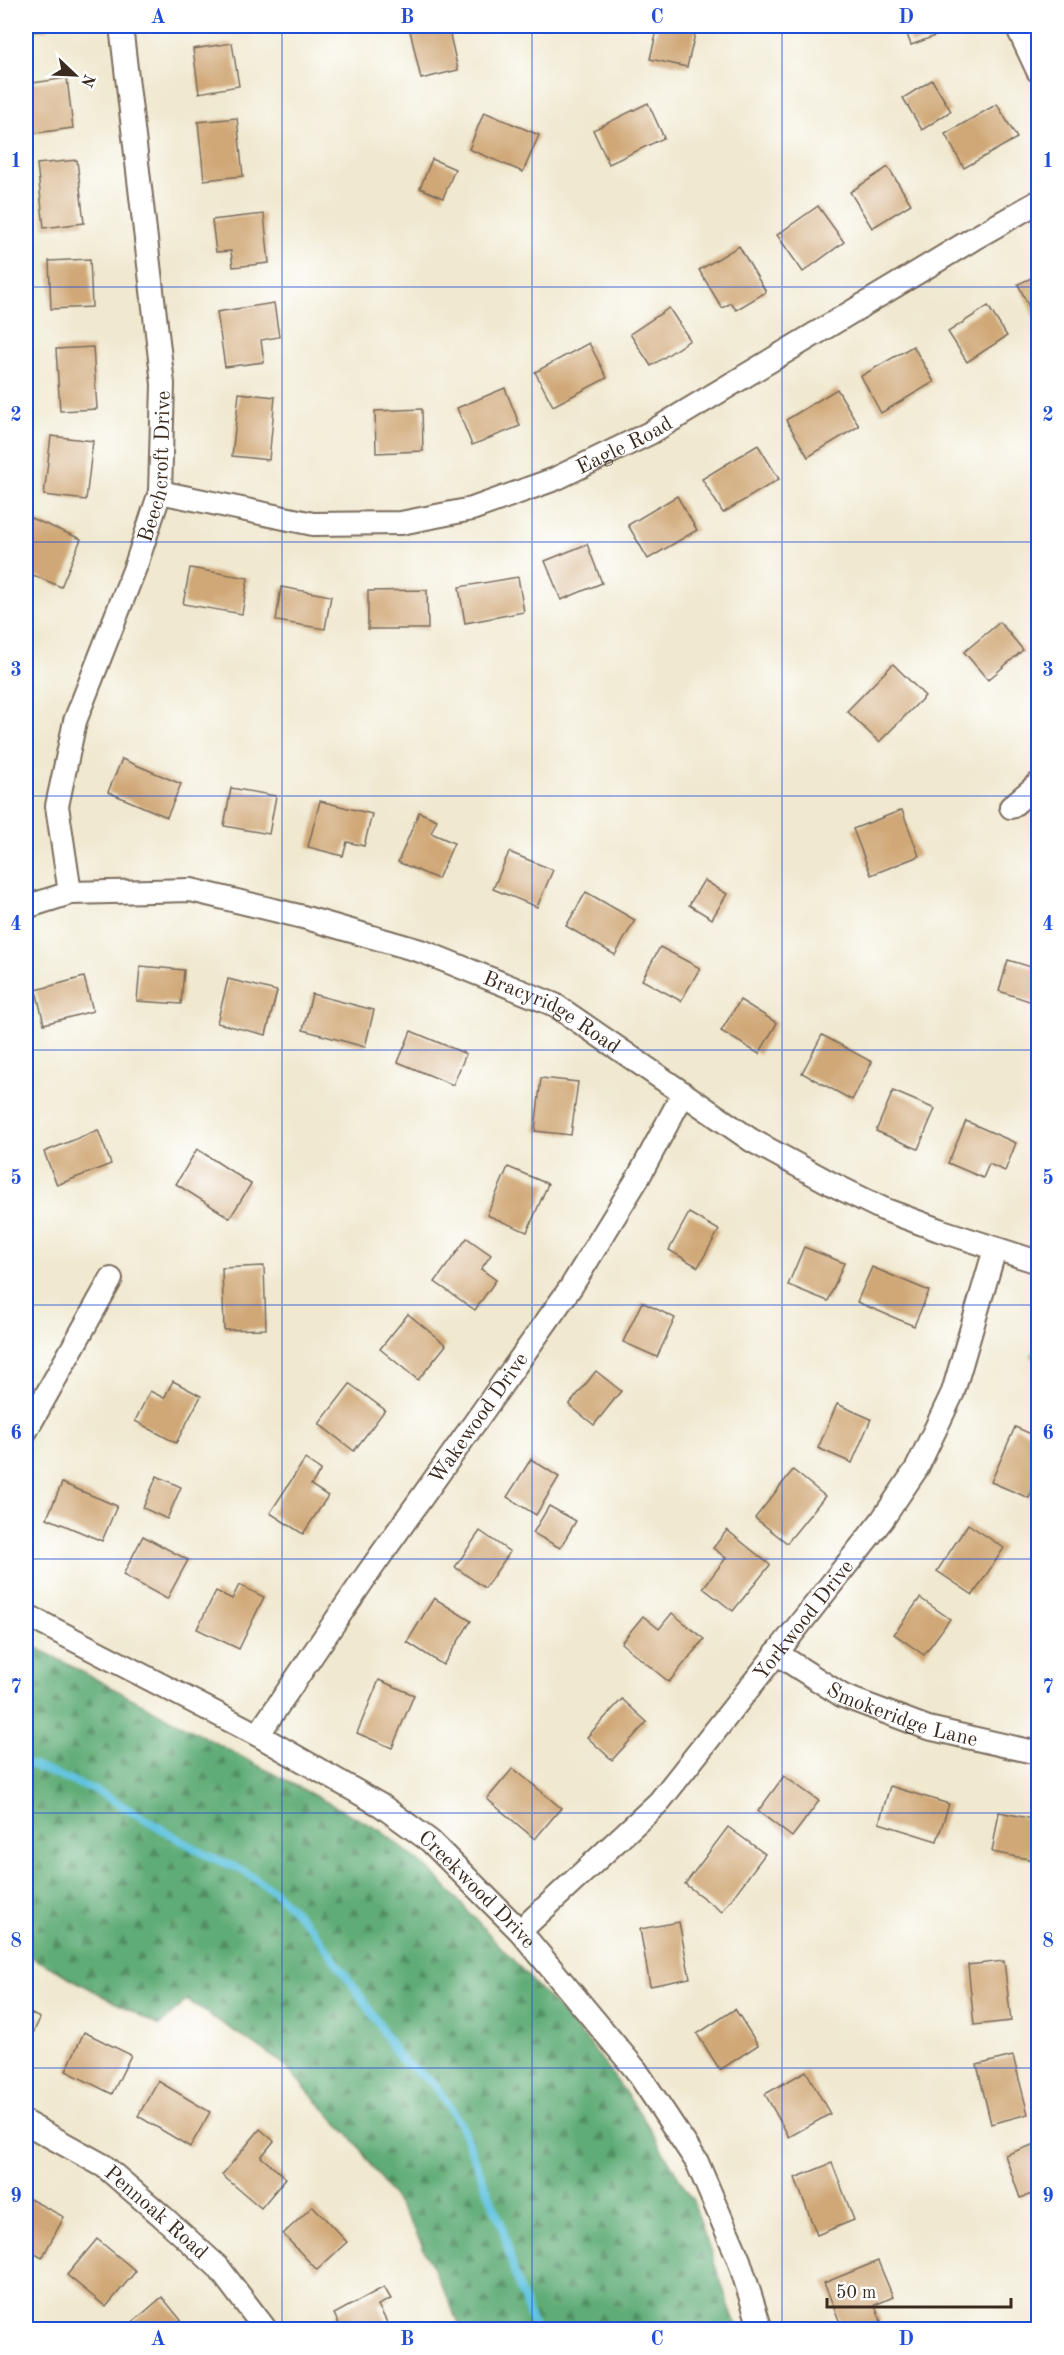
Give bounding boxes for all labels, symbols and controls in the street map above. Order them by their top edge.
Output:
text: A [150,8,166,28]
text: B [400,8,414,28]
text: C [650,8,664,28]
text: D [898,8,914,28]
north arrow [45,45,105,105]
text: N [77,71,97,90]
text: 1 [10,152,22,172]
text: 1 [1042,152,1054,172]
street label: Beechcroft Drive [135,390,175,545]
text: 2 [10,406,22,426]
text: 2 [1042,406,1054,426]
street label: Eagle Road [574,413,676,479]
text: 3 [10,661,22,681]
text: 3 [1042,661,1054,681]
text: 4 [10,915,22,935]
text: 4 [1042,915,1054,935]
street label: Bracyridge Road [480,968,623,1058]
text: 5 [10,1168,22,1189]
text: 5 [1042,1168,1054,1189]
street label: Wakewood Drive [426,1349,533,1488]
text: 6 [10,1424,22,1444]
text: 6 [1042,1424,1054,1444]
street label: Yorkwood Drive [750,1556,858,1685]
text: 7 [10,1678,22,1698]
text: 7 [1042,1678,1054,1698]
street label: Smokeridge Lane [822,1679,979,1751]
street label: Creekwood Drive [414,1827,539,1953]
text: 8 [10,1932,22,1952]
text: 8 [1042,1932,1054,1952]
street label: Pennoak Road [100,2162,211,2264]
text: 9 [10,2187,22,2207]
text: 9 [1042,2187,1054,2207]
scale bar [827,2271,1012,2309]
text: 50 m [836,2284,876,2302]
text: A [150,2330,166,2350]
text: B [400,2330,414,2350]
text: C [650,2330,664,2350]
text: D [898,2330,914,2350]

